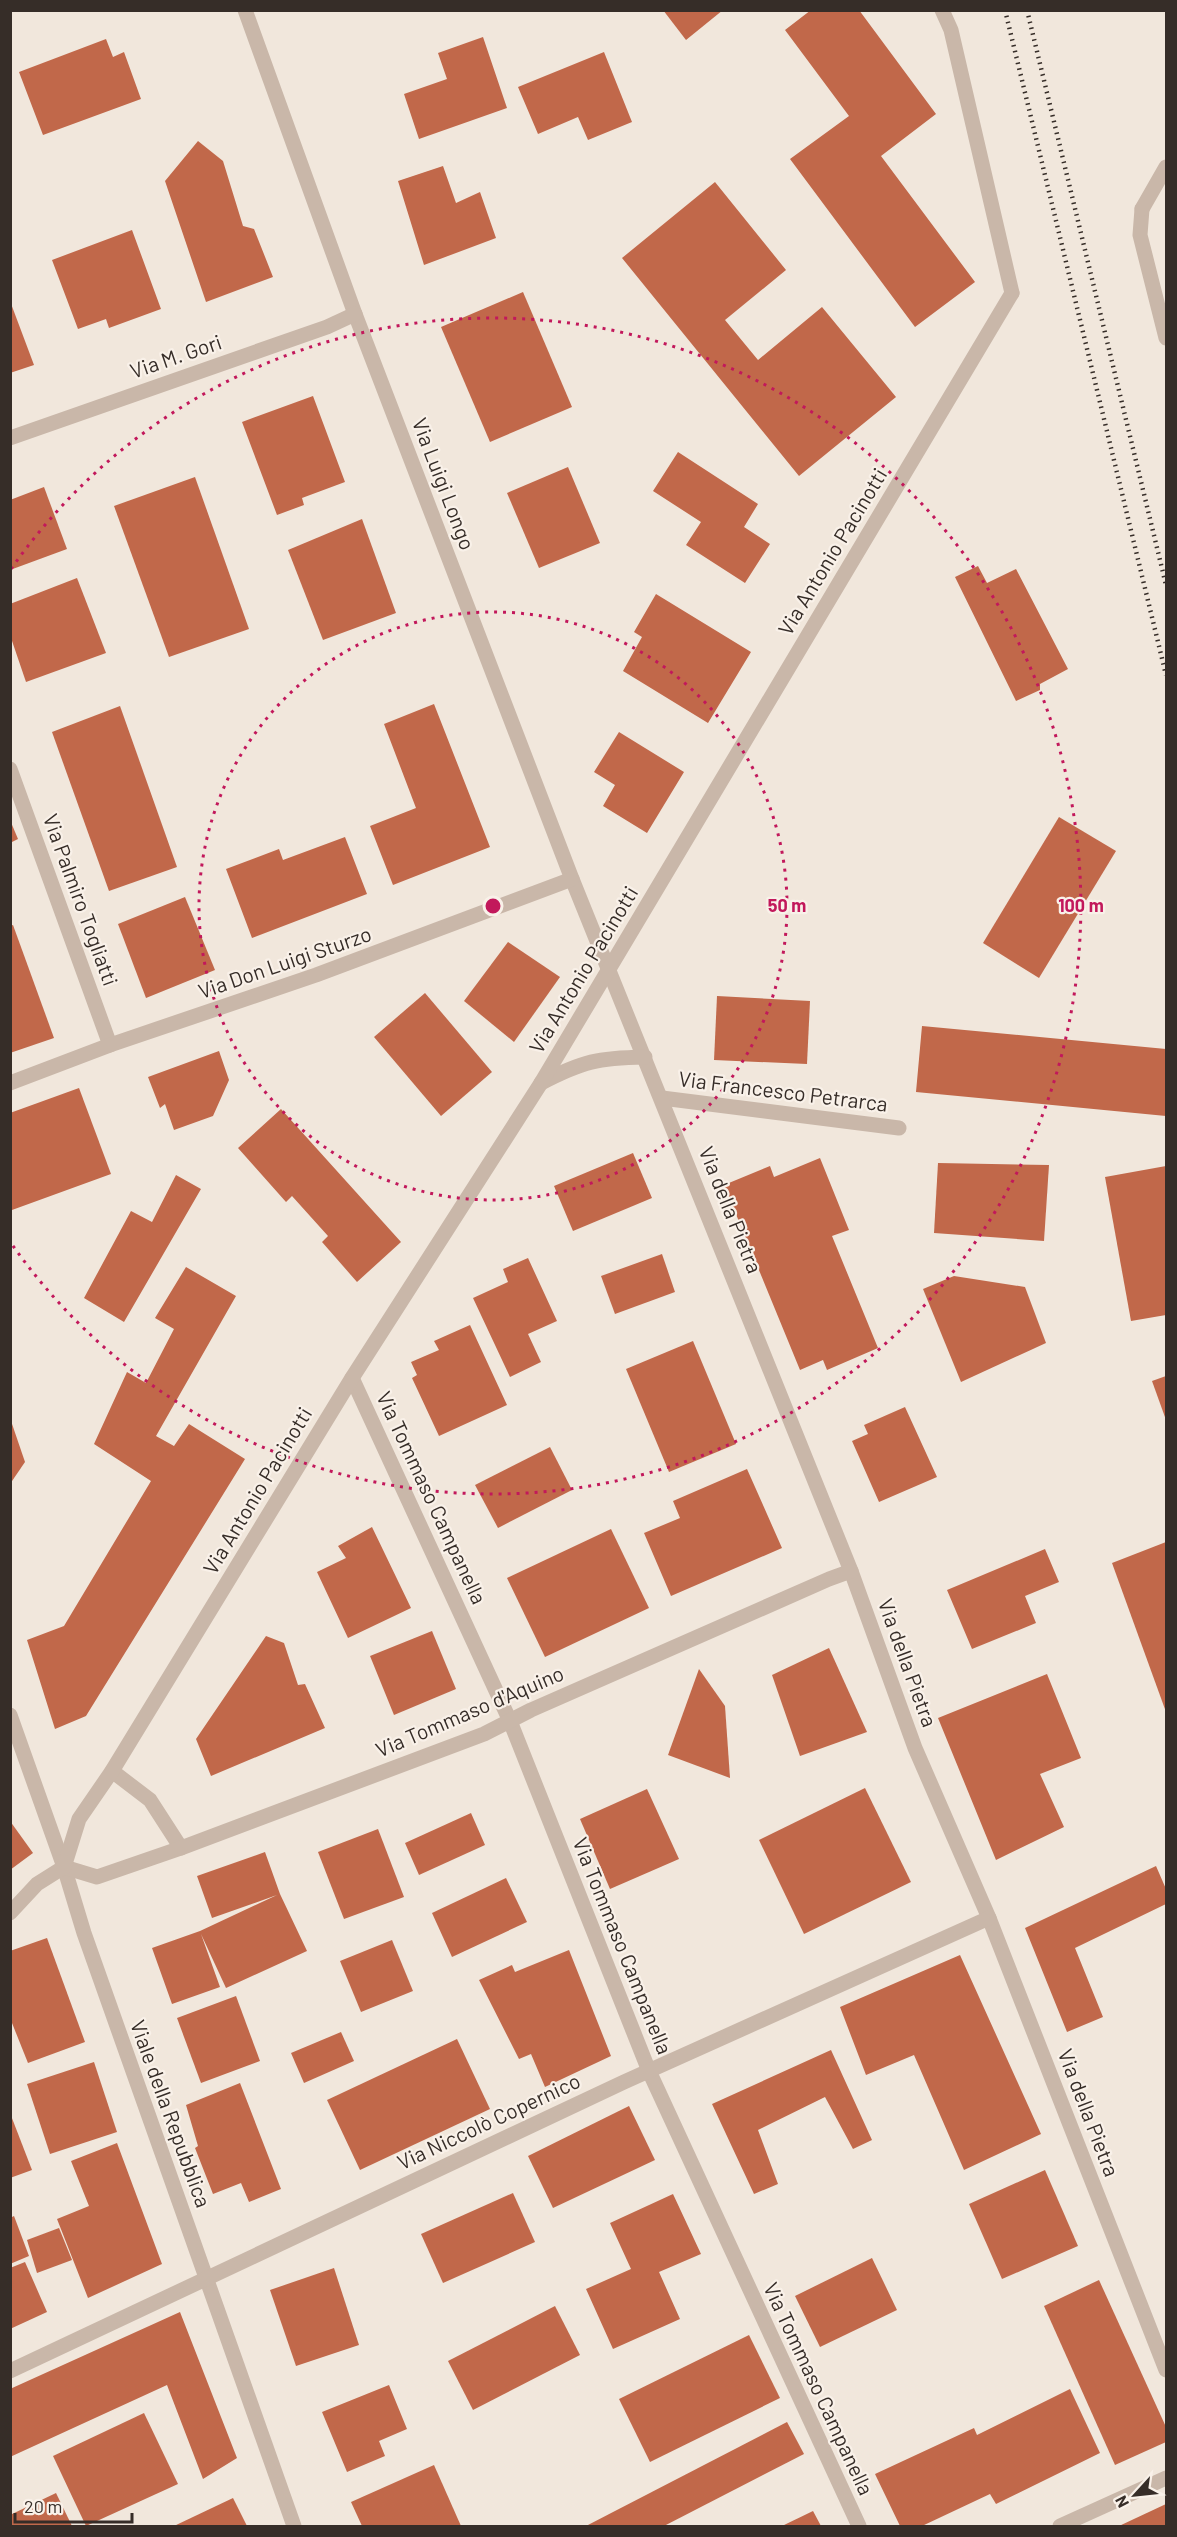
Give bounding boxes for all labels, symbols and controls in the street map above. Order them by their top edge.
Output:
street label: Via M. Gori [127,328,225,383]
street label: Via Luigi Longo [408,414,481,553]
street label: Via Antonio Pacinotti [772,463,891,639]
street label: Via Palmiro Togliatti [39,810,124,989]
street label: Via Antonio Pacinotti [523,881,642,1057]
text: 50 m [768,894,806,916]
text: 100 m [1058,894,1104,916]
centre of rings [483,896,503,916]
street label: Via Don Luigi Sturzo [195,920,374,1003]
street label: Via Francesco Petrarca [677,1065,889,1116]
street label: Via della Pietra [695,1142,768,1277]
street label: Via Tommaso Campanella [372,1387,493,1608]
street label: Via Antonio Pacinotti [197,1402,316,1578]
street label: Via della Pietra [874,1595,943,1730]
street label: Via Tommaso d'Aquino [372,1660,567,1762]
street label: Via Tommaso Campanella [568,1833,678,2057]
street label: Viale della Repubblica [126,2016,217,2211]
street label: Via della Pietra [1054,2045,1125,2180]
street label: Via Niccolò Copernico [393,2067,584,2174]
street label: Via Tommaso Campanella [759,2278,880,2499]
north arrow [1105,2465,1165,2525]
scale bar [15,2486,132,2524]
text: N [1110,2493,1132,2511]
text: 20 m [24,2495,62,2517]

